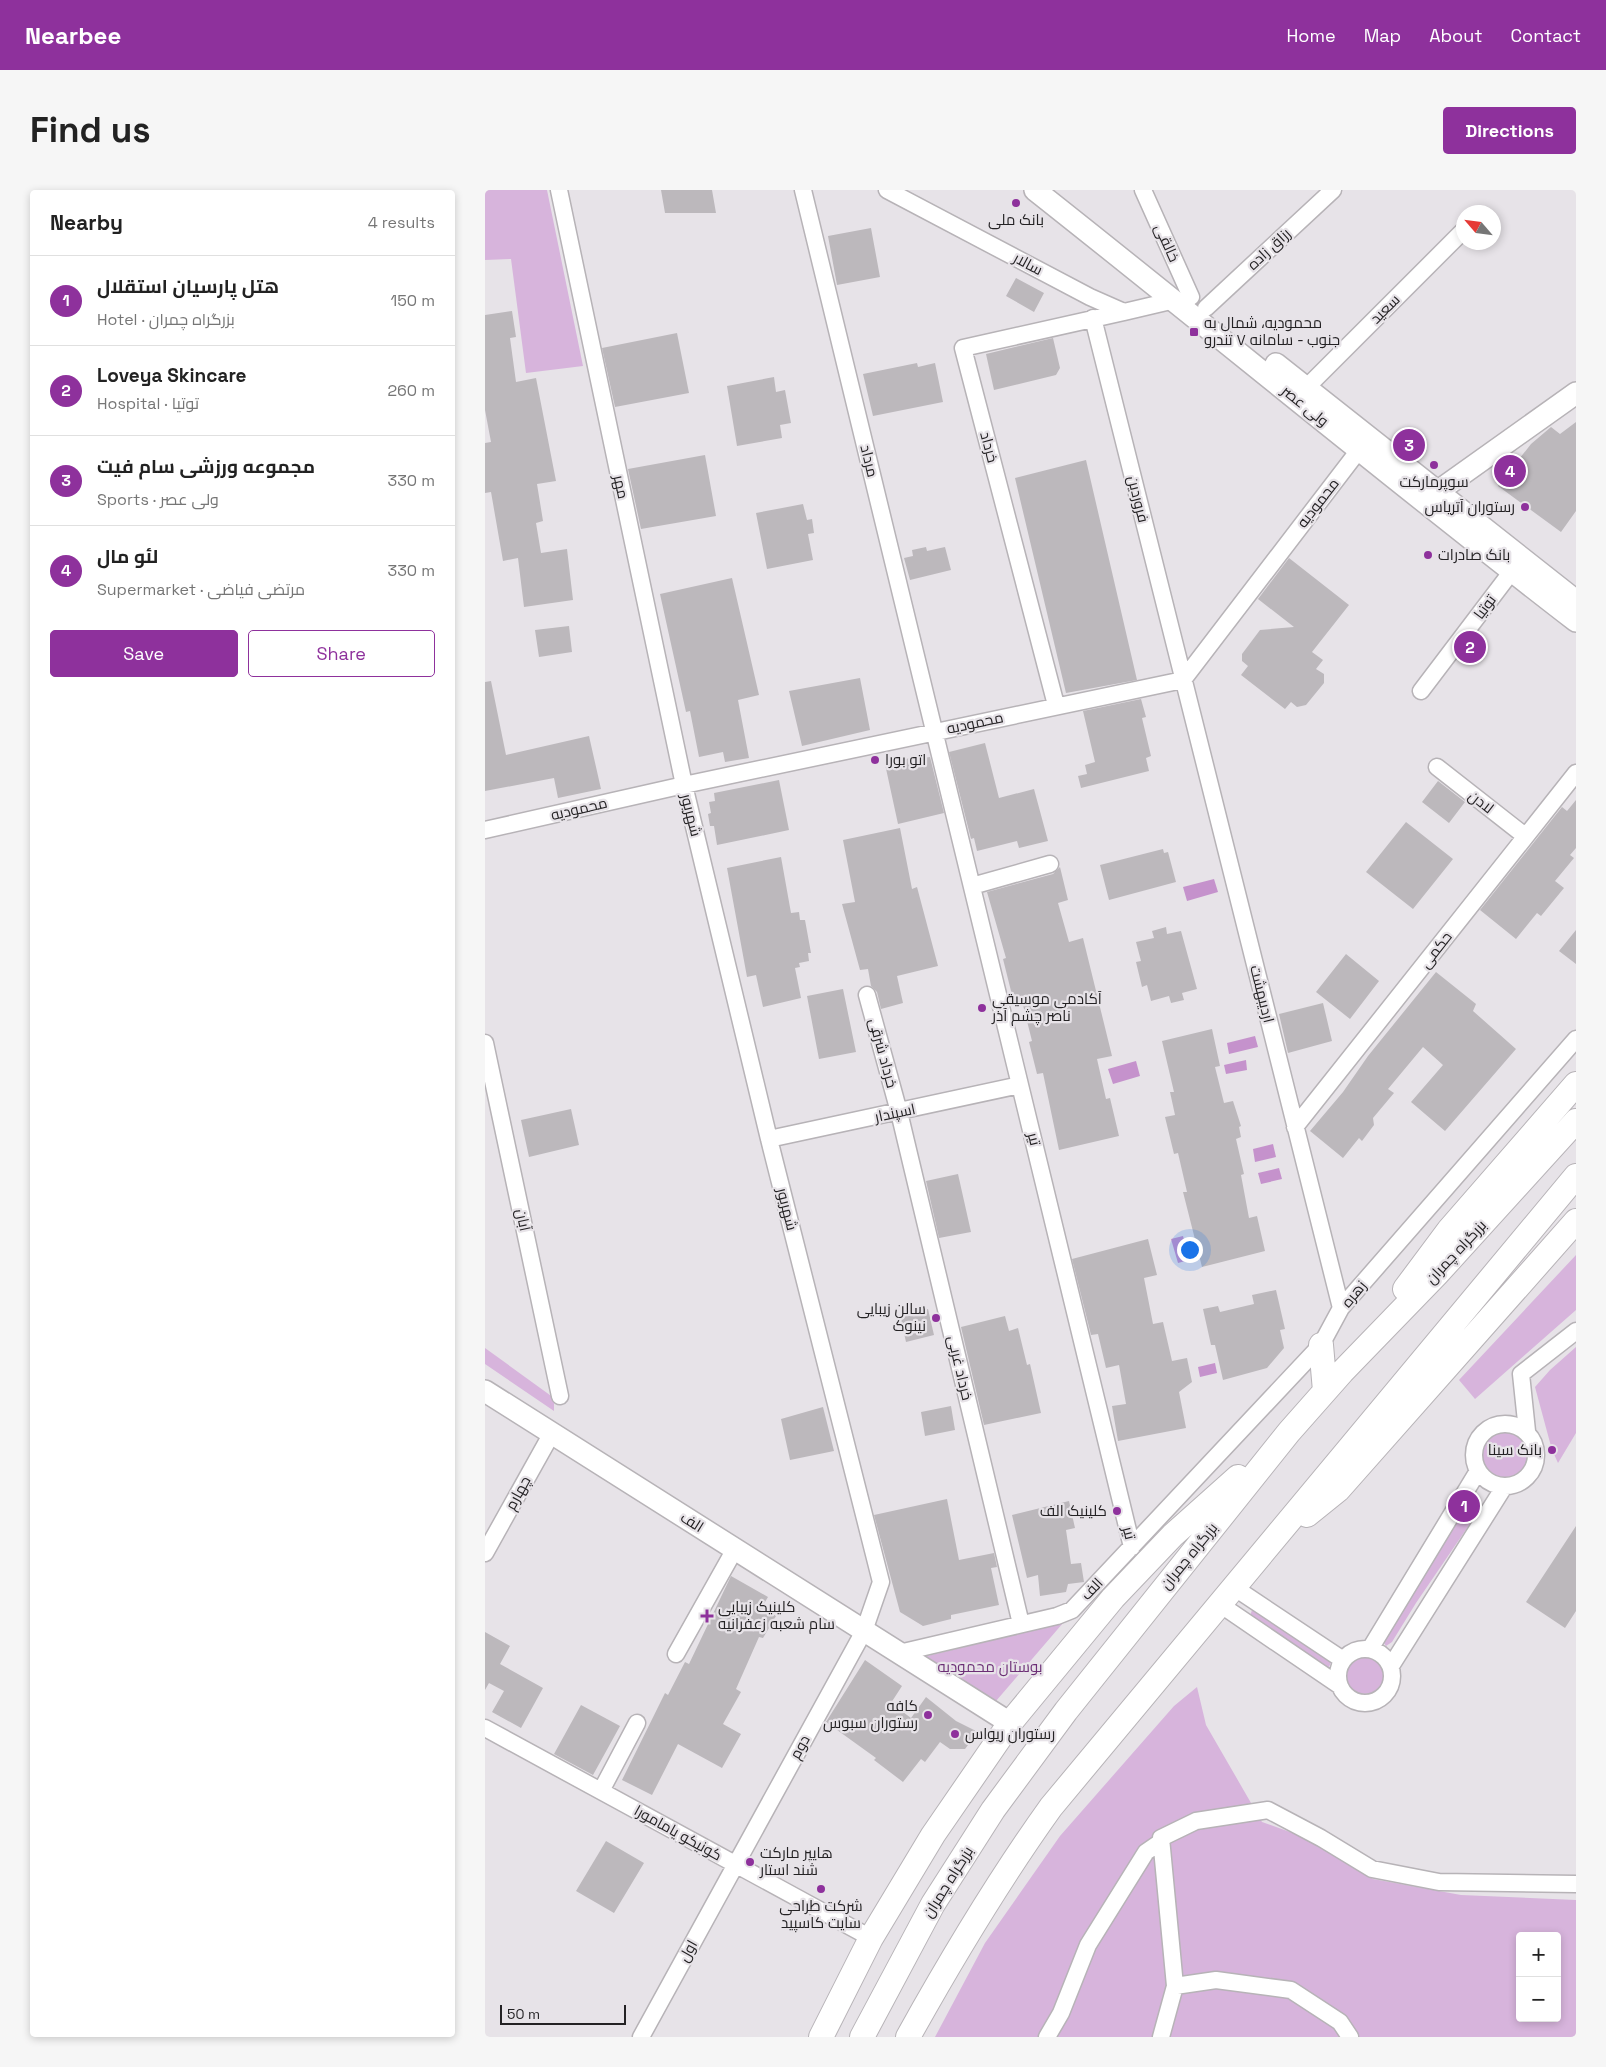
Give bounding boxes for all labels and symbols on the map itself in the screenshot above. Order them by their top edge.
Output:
marker: بانک ملی [1010,197,1022,209]
north arrow [1456,205,1501,250]
place label: بانک ملی [988,210,1044,230]
street label: خالقی [1150,221,1184,265]
street label: رزاق زاده [1243,224,1295,274]
street label: سالار [1009,248,1046,279]
street label: سعید [1366,290,1404,328]
place label: محمودیه، شمال به جنوب - سامانه ۷ تندرو [1204,313,1340,349]
marker: محمودیه، شمال به جنوب - سامانه ۷ تندرو [1188,326,1200,338]
street label: ولی عصر [1277,380,1333,431]
pin: 3 [1393,426,1425,464]
street label: خرداد [976,429,1003,464]
street label: مرداد [856,443,883,479]
pin: 4 [1494,452,1526,490]
marker: سوپرمارکت [1428,459,1440,471]
street label: مهر [609,472,633,501]
place label: سوپرمارکت [1399,472,1469,492]
street label: فروردین [1123,474,1153,524]
street label: محمودیه [1292,474,1343,531]
place label: رستوران آتریاس [1425,497,1515,517]
marker: رستوران آتریاس [1519,501,1531,513]
place label: بانک صادرات [1438,545,1510,564]
marker: بانک صادرات [1422,549,1434,561]
street label: توتیا [1469,591,1500,623]
pin: 2 [1454,628,1486,666]
street label: محمودیه [945,707,1005,738]
place label: اتو بورا [885,750,926,769]
marker: اتو بورا [869,754,881,766]
street label: لادن [1464,786,1498,818]
street label: شهریور [676,791,706,838]
street label: محمودیه [549,793,609,824]
street label: حکمی [1415,927,1457,973]
street label: اردیبهشت [1245,963,1279,1025]
place label: آکادمی موسیقی ناصر چشم آذر [991,989,1102,1026]
marker: آکادمی موسیقی ناصر چشم آذر [976,1002,988,1014]
street label: خرداد شرقی [864,1016,902,1090]
street label: اسپندار [872,1099,917,1127]
street label: تیر [1023,1129,1045,1147]
street label: شهریور [772,1185,802,1232]
street label: آبان [511,1207,535,1233]
street label: بزرگراه چمران [1421,1216,1491,1288]
your location [1177,1237,1203,1263]
street label: زهره [1337,1276,1370,1311]
place label: سالن زیبایی نینوک [857,1299,926,1335]
marker: سالن زیبایی نینوک [930,1312,942,1324]
street label: خرداد غربی [943,1334,977,1402]
place label: بانک سینا [1488,1440,1542,1459]
marker: بانک سینا [1546,1444,1558,1456]
street label: چهارم [501,1472,535,1514]
pin: 1 [1448,1487,1480,1525]
place label: کلینیک الف [1040,1501,1107,1520]
marker: کلینیک الف [1111,1505,1123,1517]
street label: الف [677,1507,707,1536]
street label: بزرگراه چمران [1156,1518,1222,1594]
street label: تیر [1118,1523,1140,1541]
street label: الف [1076,1573,1107,1604]
place label: کلینیک زیبایی سام شعبه زعفرانیه [718,1597,835,1634]
marker: کلینیک زیبایی سام شعبه زعفرانیه [700,1609,714,1623]
park label: بوستان محمودیه [937,1657,1043,1677]
place label: کافه رستوران سبوس [823,1696,918,1733]
marker: کافه رستوران سبوس [922,1709,934,1721]
place label: رستوران ریواس [965,1724,1055,1744]
marker: رستوران ریواس [949,1728,961,1740]
street label: دوم [785,1731,815,1763]
street label: کونیکو یامامورا [631,1801,726,1865]
street label: بزرگراه چمران [918,1842,978,1922]
place label: هایپر مارکت شند استار [759,1843,833,1879]
marker: هایپر مارکت شند استار [744,1856,756,1868]
marker: شرکت طراحی سایت کاسپید [815,1883,827,1895]
place label: شرکت طراحی سایت کاسپید [779,1896,863,1933]
street label: اول [674,1936,701,1965]
scale bar [500,2002,626,2025]

